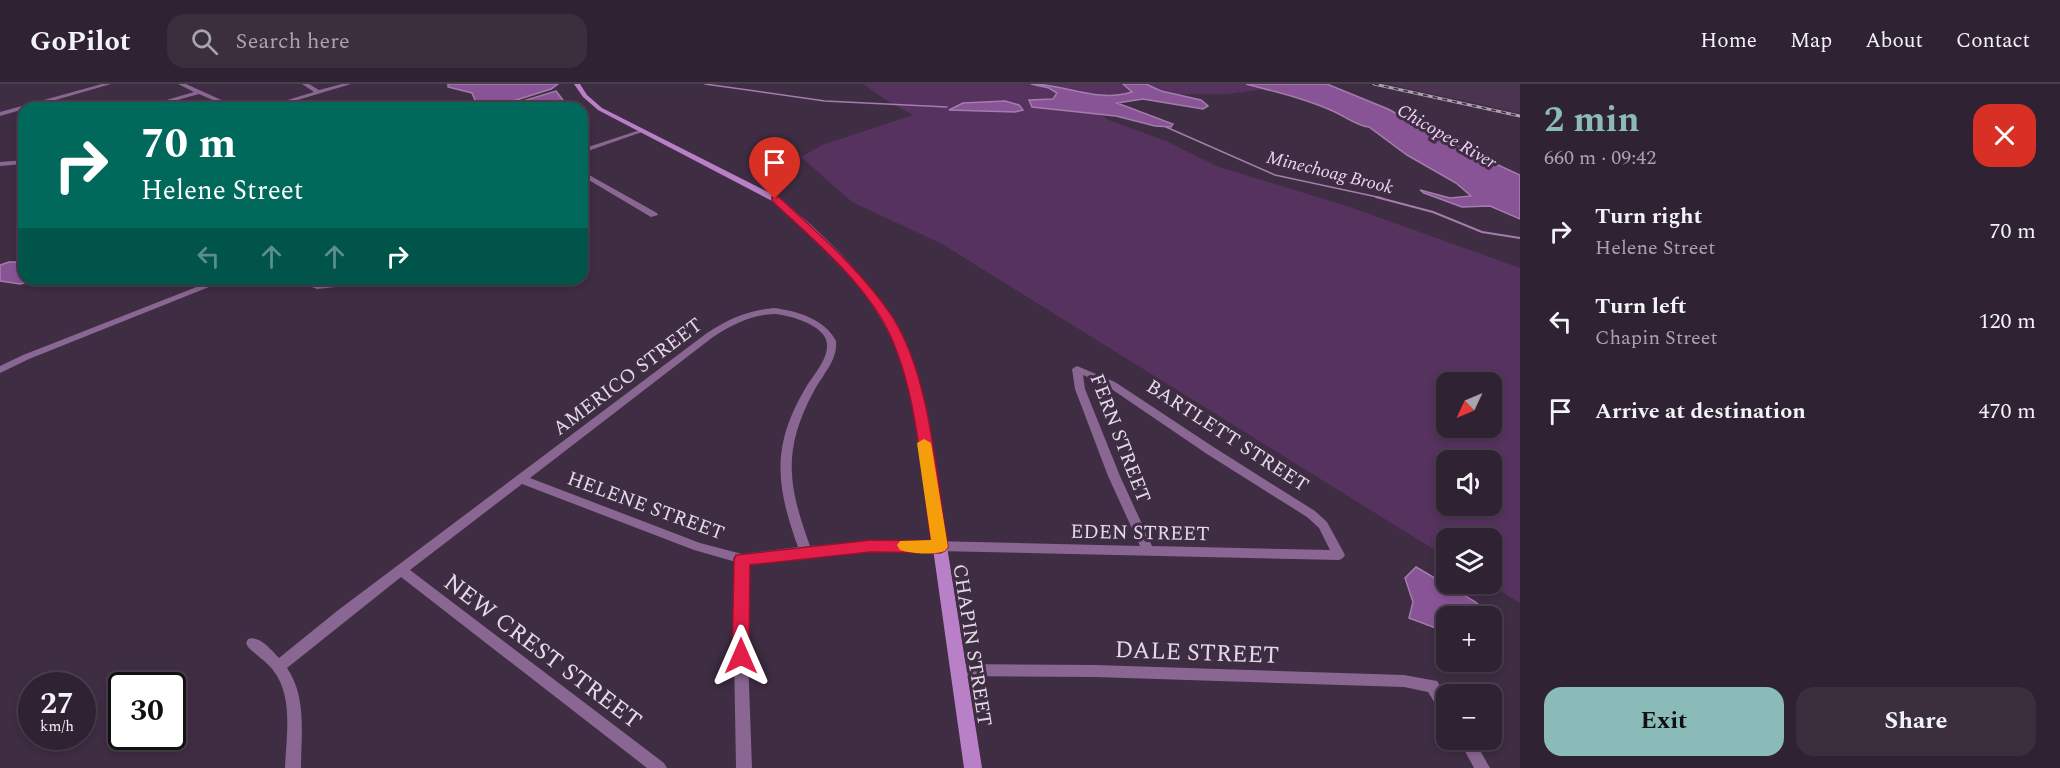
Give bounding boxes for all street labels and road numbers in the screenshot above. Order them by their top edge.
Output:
street label: AMERICO STREET [546,310,709,443]
street label: FERN STREET [1082,369,1159,507]
street label: BARTLETT STREET [1140,372,1315,500]
street label: HELENE STREET [563,464,729,548]
street label: EDEN STREET [1070,517,1210,549]
street label: CHAPIN STREET [944,562,1000,729]
street label: NEW CREST STREET [436,565,649,738]
street label: DALE STREET [1114,632,1280,674]

